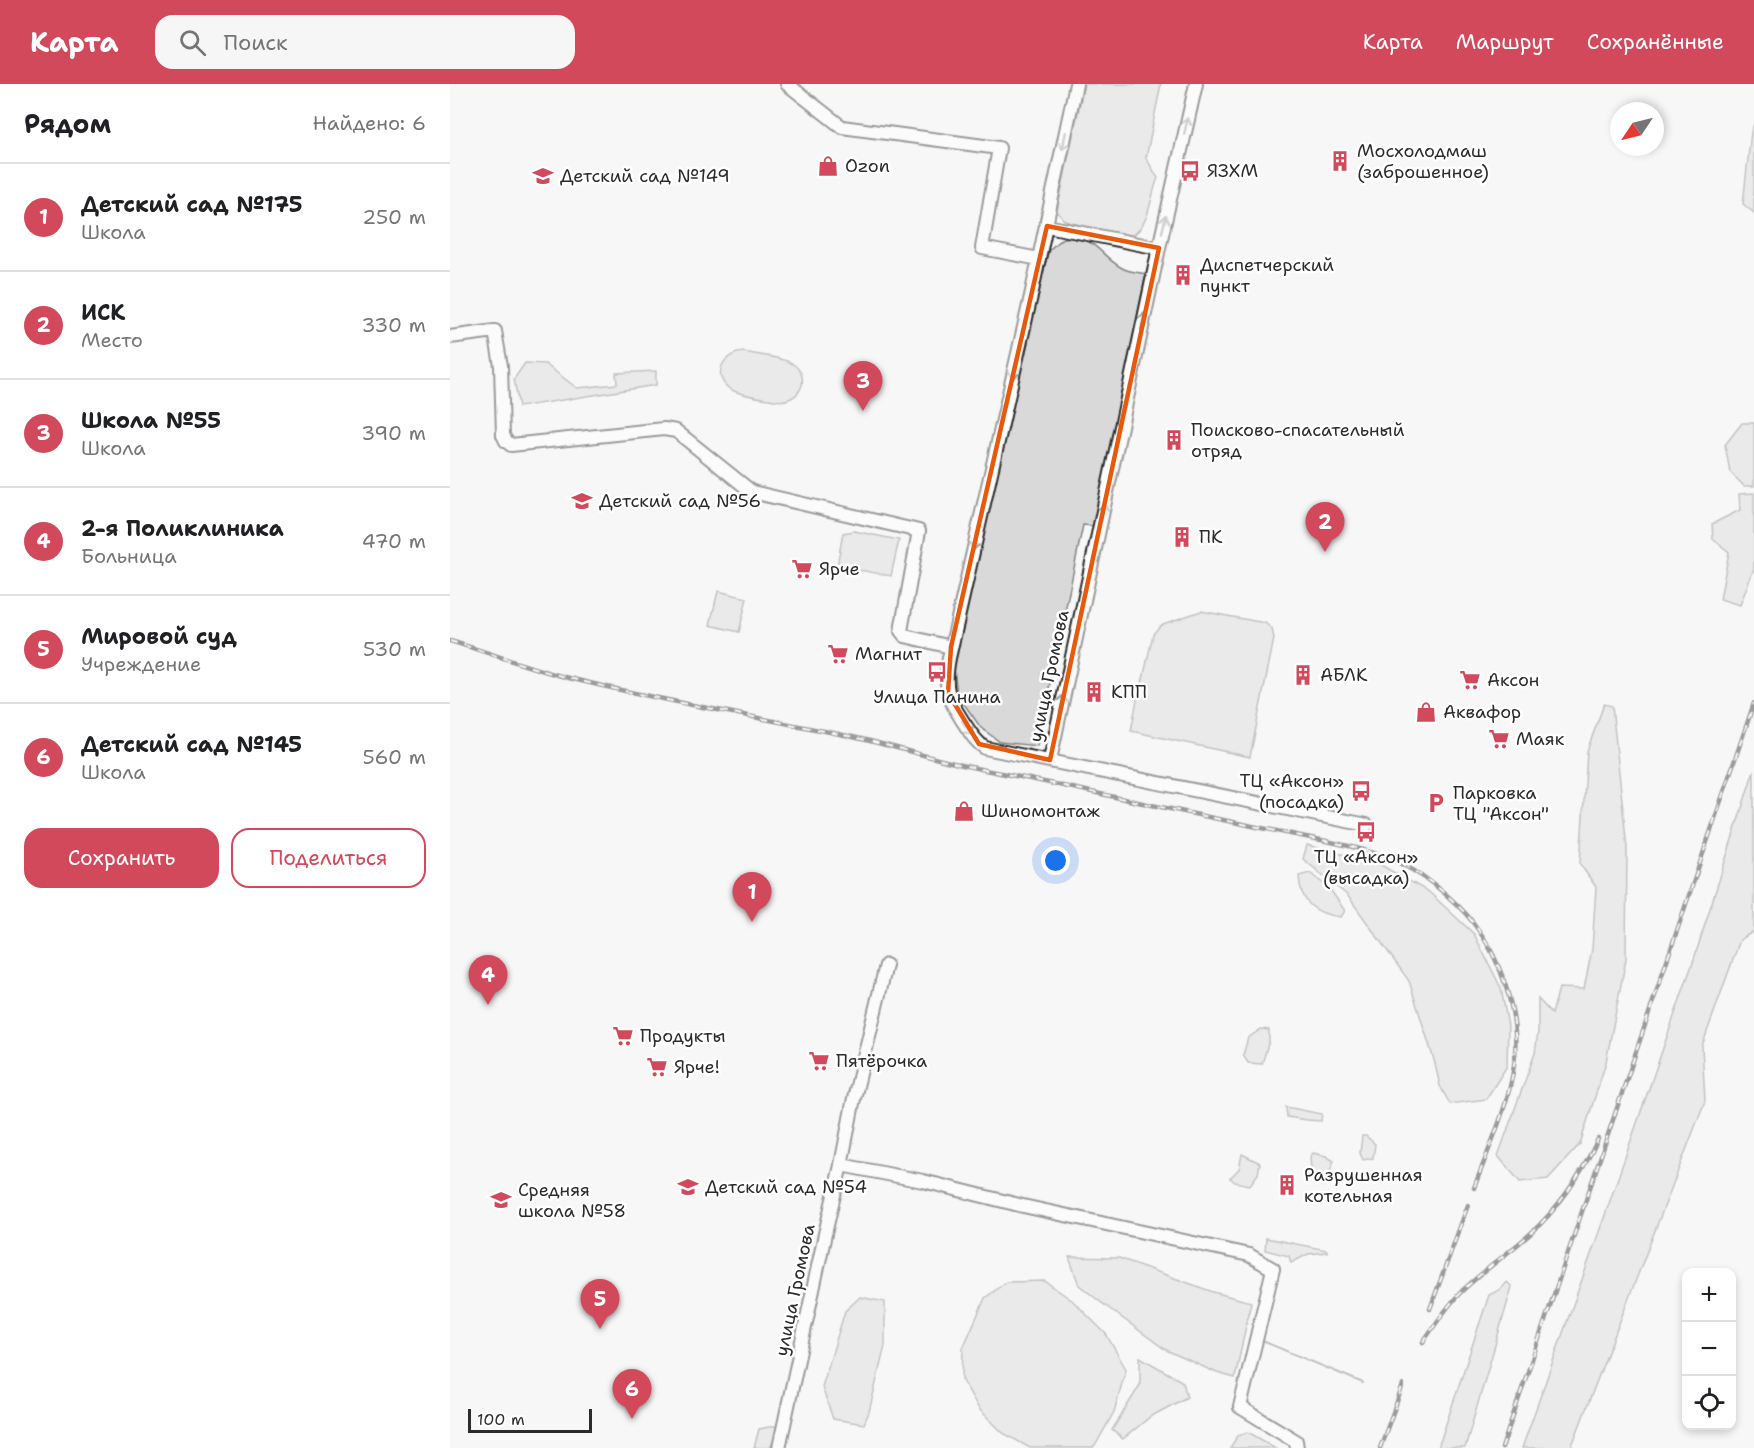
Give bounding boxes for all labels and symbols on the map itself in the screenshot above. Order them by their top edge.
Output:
north arrow [1610,102,1664,156]
one-way arrow [1181,117,1193,136]
one-way arrow [1058,131,1069,151]
place label: Мосхолодмаш (заброшенное) [1357,139,1489,184]
building icon: Мосхолодмаш (заброшенное) [1328,149,1352,173]
shop icon: Ozon [816,154,840,178]
place label: Ozon [845,154,890,178]
bus stop icon: ЯЗХМ [1178,159,1202,183]
place label: ЯЗХМ [1207,159,1258,183]
school or university icon: Детский сад №149 [531,164,555,188]
place label: Детский сад №149 [560,164,730,188]
one-way arrow [1159,214,1171,233]
place label: Диспетчерский пункт [1200,253,1334,298]
building icon: Диспетчерский пункт [1171,263,1195,287]
one-way arrow [1138,312,1149,332]
one-way arrow [1008,361,1020,380]
pin: 3 [844,362,882,411]
place label: Поисково-спасательный отряд [1191,418,1405,463]
building icon: Поисково-спасательный отряд [1162,428,1186,452]
school or university icon: Детский сад №56 [570,489,594,513]
place label: Детский сад №56 [599,489,761,513]
pin: 2 [1306,502,1344,552]
one-way arrow [1097,503,1109,522]
building icon: ПК [1170,525,1194,549]
place label: ПК [1199,525,1223,549]
one-way arrow [969,532,981,551]
supermarket icon: Ярче [790,557,814,581]
place label: Ярче [819,557,860,581]
street label: улица Громова [1023,608,1075,744]
supermarket icon: Магнит [826,642,850,666]
place label: Магнит [855,642,923,666]
bus stop icon: Улица Панина [925,660,949,684]
building icon: АБЛК [1291,663,1315,687]
place label: АБЛК [1320,663,1368,687]
supermarket icon: Аксон [1458,668,1482,692]
place label: Аксон [1487,668,1539,692]
building icon: КПП [1082,680,1106,704]
place label: КПП [1111,680,1147,704]
place label: Улица Панина [873,685,1001,709]
one-way arrow [1057,694,1068,713]
shop icon: Аквафор [1414,700,1438,724]
place label: Аквафор [1443,700,1521,724]
one-way arrow [961,719,973,736]
supermarket icon: Маяк [1487,727,1511,751]
place label: Маяк [1516,727,1565,751]
place label: ТЦ «Аксон» (посадка) [1240,769,1344,814]
bus stop icon: ТЦ «Аксон» (посадка) [1349,779,1373,803]
place label: Парковка ТЦ "Аксон" [1453,781,1549,826]
parking icon: Парковка ТЦ "Аксон" [1424,791,1448,815]
shop icon: Шиномонтаж [952,799,976,823]
place label: Шиномонтаж [981,799,1100,823]
bus stop icon: ТЦ «Аксон» (высадка) [1354,820,1378,844]
place label: ТЦ «Аксон» (высадка) [1314,845,1418,890]
your location [1041,846,1070,875]
pin: 1 [732,872,772,922]
pin: 4 [468,956,507,1005]
supermarket icon: Продукты [611,1024,635,1048]
place label: Продукты [640,1024,726,1048]
supermarket icon: Пятёрочка [807,1049,831,1073]
place label: Пятёрочка [836,1049,927,1073]
supermarket icon: Ярче! [645,1055,669,1079]
place label: Ярче! [674,1055,720,1079]
place label: Разрушенная котельная [1304,1163,1423,1208]
building icon: Разрушенная котельная [1275,1173,1299,1197]
school or university icon: Детский сад №54 [676,1175,700,1199]
place label: Детский сад №54 [705,1175,867,1199]
place label: Средняя школа №58 [518,1178,626,1223]
school or university icon: Средняя школа №58 [489,1188,513,1212]
street label: улица Громова [769,1222,821,1358]
pin: 5 [580,1280,620,1329]
pin: 6 [612,1370,651,1419]
scale bar [468,1406,592,1434]

